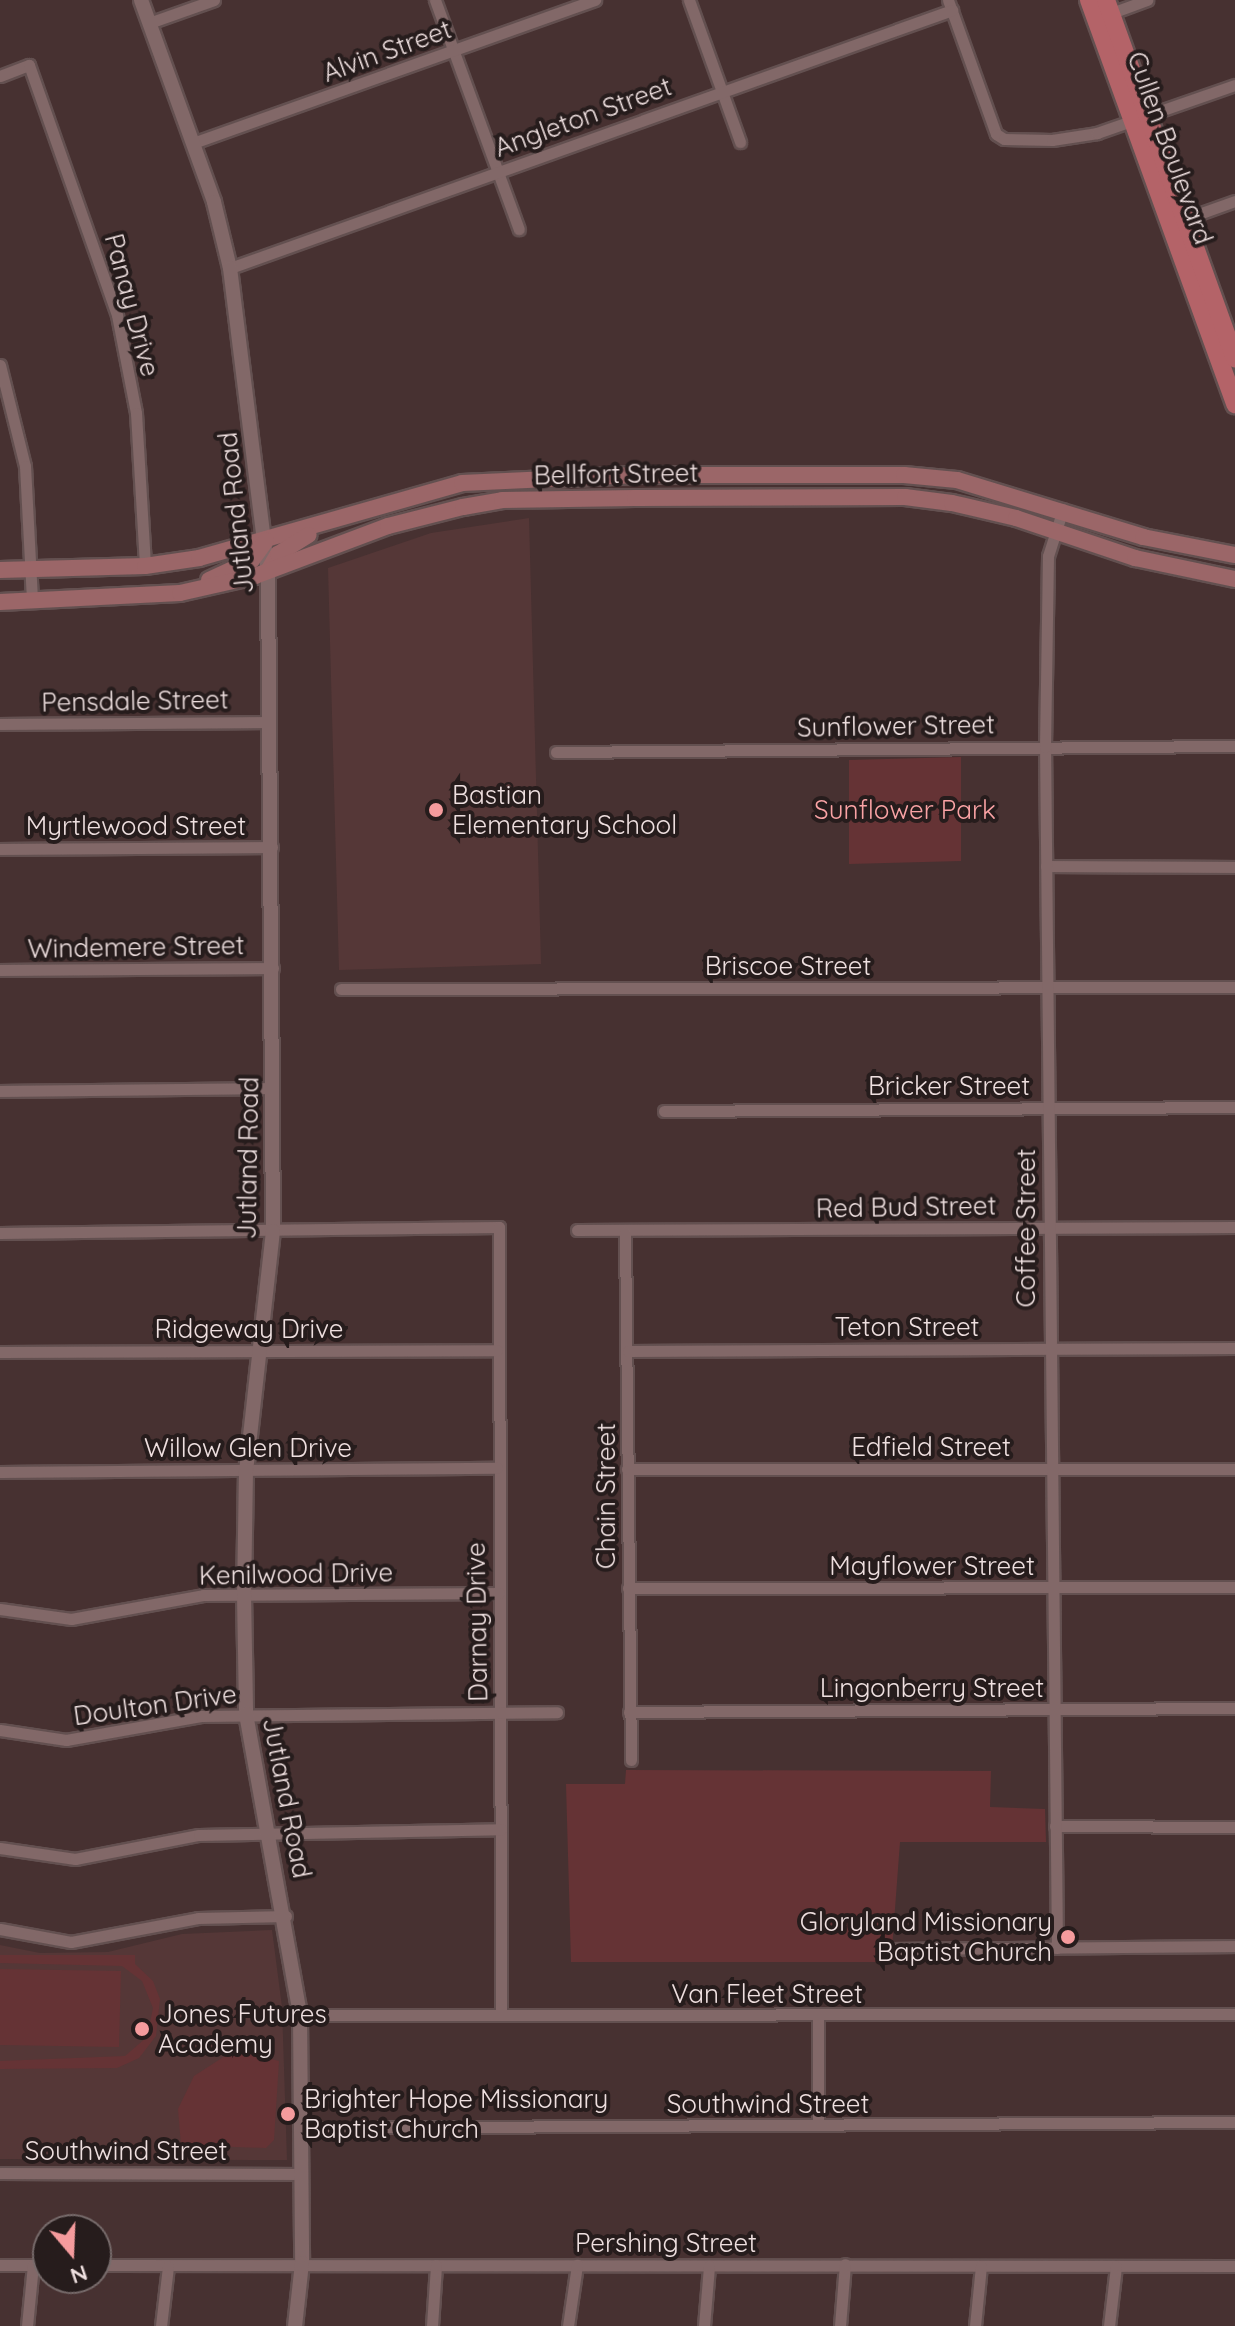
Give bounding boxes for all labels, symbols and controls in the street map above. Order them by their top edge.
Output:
street label: Alvin Street [318,13,456,89]
street label: Cullen Boulevard [1121,47,1219,249]
street label: Angleton Street [490,71,676,163]
street label: Panay Drive [98,230,166,380]
street label: Jutland Road [212,431,260,595]
street label: Bellfort Street [533,457,699,491]
street label: Pensdale Street [41,684,229,718]
street label: Sunflower Street [797,709,995,743]
place label: Bastian Elementary School [452,779,677,840]
park label: Sunflower Park [814,794,996,826]
marker: Bastian Elementary School [427,801,445,819]
street label: Myrtlewood Street [26,810,246,842]
street label: Windemere Street [27,930,245,964]
street label: Briscoe Street [705,950,871,982]
street label: Bricker Street [868,1070,1030,1102]
street label: Jutland Road [231,1076,265,1240]
street label: Coffee Street [1010,1149,1042,1307]
street label: Red Bud Street [816,1190,996,1224]
street label: Teton Street [835,1311,979,1343]
street label: Ridgeway Drive [155,1313,343,1345]
street label: Chain Street [590,1423,622,1569]
street label: Edfield Street [851,1431,1011,1463]
street label: Willow Glen Drive [144,1432,352,1464]
street label: Darnay Drive [460,1542,494,1702]
street label: Mayflower Street [829,1550,1035,1582]
street label: Kenilwood Drive [199,1557,393,1591]
street label: Lingonberry Street [820,1672,1044,1704]
street label: Doulton Drive [71,1678,239,1732]
street label: Jutland Road [256,1715,318,1881]
place label: Gloryland Missionary Baptist Church [800,1906,1052,1968]
marker: Gloryland Missionary Baptist Church [1059,1928,1077,1946]
street label: Van Fleet Street [671,1978,863,2010]
place label: Jones Futures Academy [158,1998,327,2060]
marker: Jones Futures Academy [133,2020,151,2038]
place label: Brighter Hope Missionary Baptist Church [304,2083,608,2144]
street label: Southwind Street [667,2088,869,2120]
marker: Brighter Hope Missionary Baptist Church [279,2105,297,2123]
street label: Southwind Street [25,2135,227,2167]
north arrow [32,2214,112,2294]
street label: Pershing Street [575,2227,757,2259]
text: N [67,2259,91,2291]

